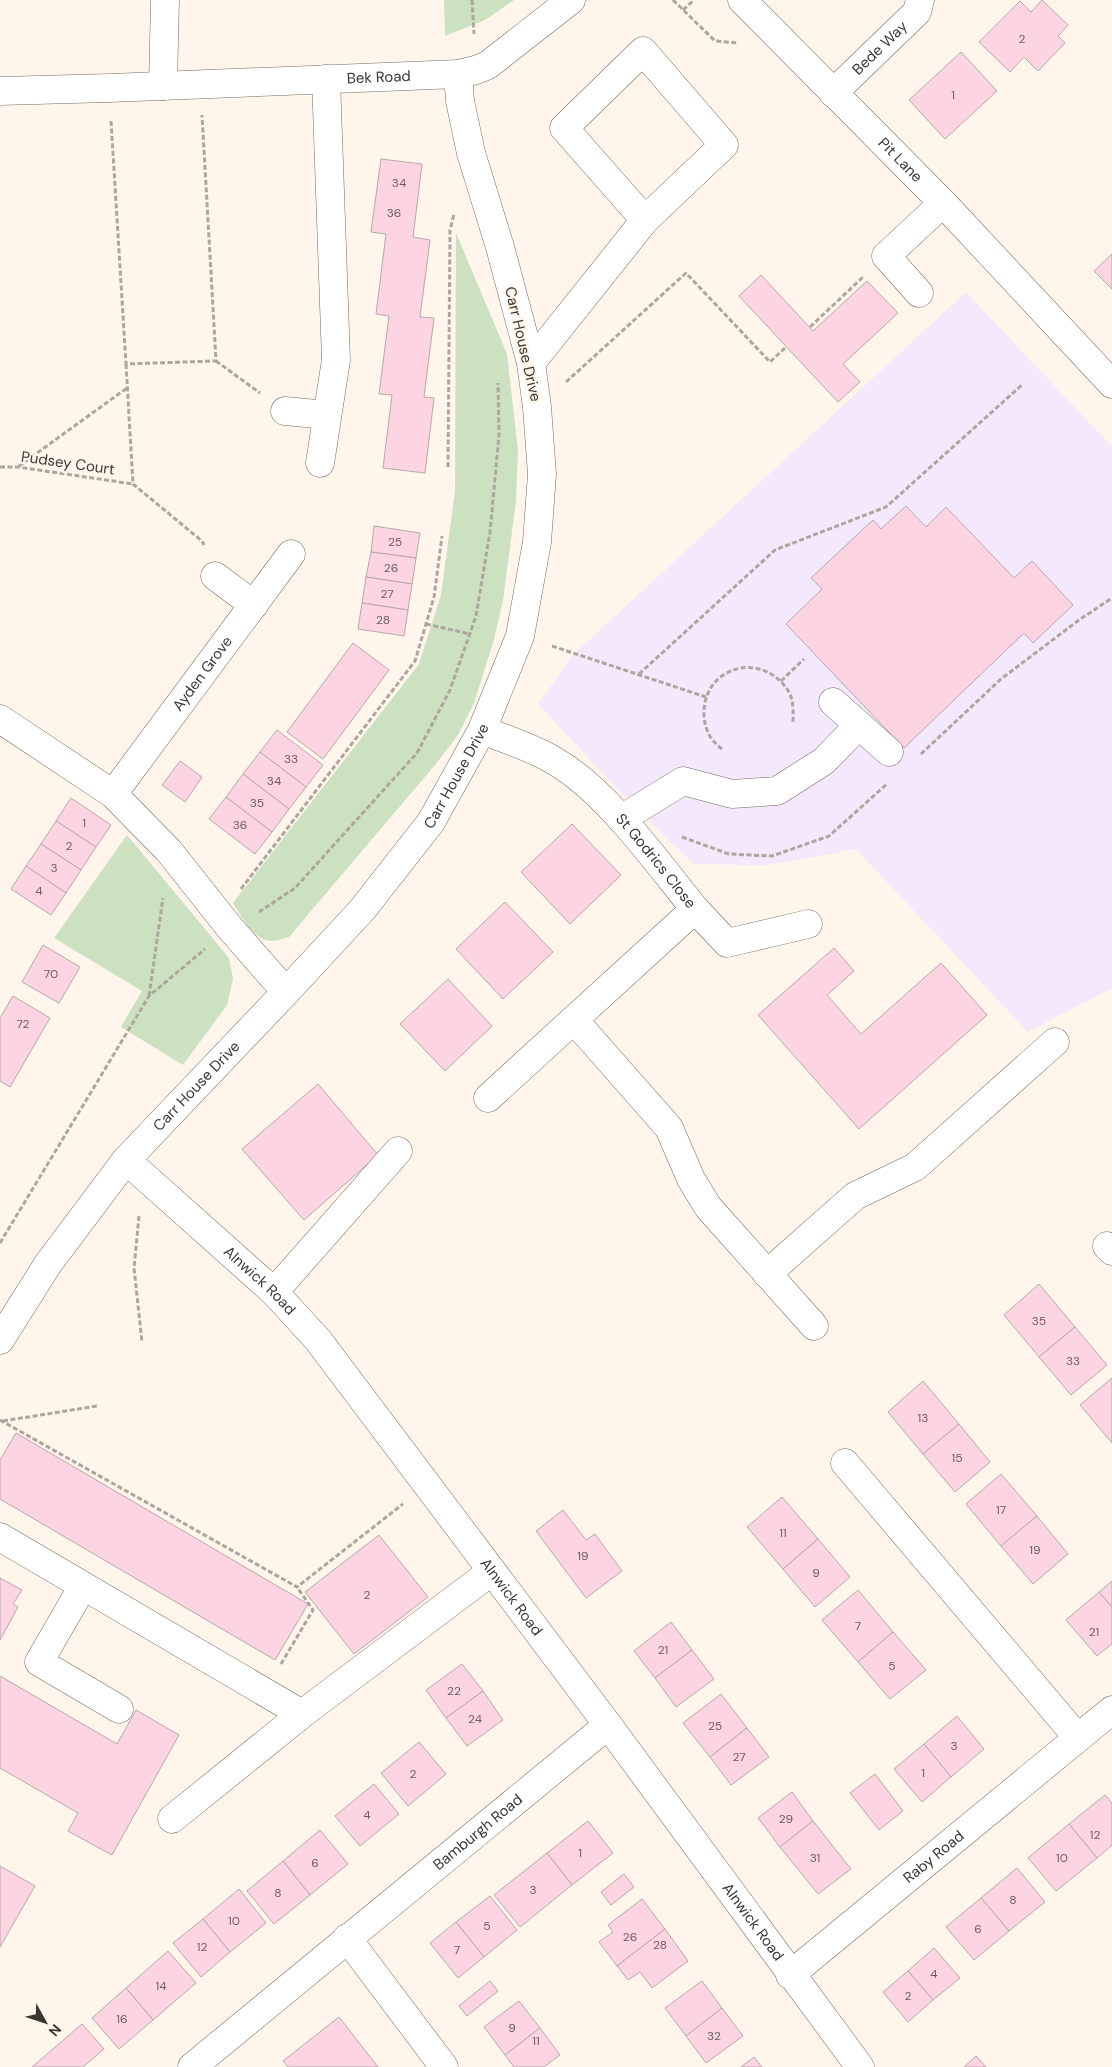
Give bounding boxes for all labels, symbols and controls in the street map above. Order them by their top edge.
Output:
street label: Bede Way [848,16,912,79]
house number: 2 [1019,31,1026,47]
street label: Bek Road [346,66,411,88]
house number: 1 [951,87,955,103]
street label: Pit Lane [874,133,927,187]
house number: 34 [392,175,406,191]
house number: 36 [387,205,401,221]
street label: Carr House Drive [500,285,546,403]
street label: Pudsey Court [20,447,116,479]
house number: 25 [388,534,402,550]
house number: 26 [384,560,398,576]
house number: 27 [380,586,394,602]
house number: 28 [376,612,390,628]
street label: Ayden Grove [168,632,237,715]
street label: Carr House Drive [419,721,494,833]
house number: 33 [284,751,298,767]
house number: 34 [267,773,281,789]
house number: 35 [250,795,264,811]
street label: St Godrics Close [611,809,701,912]
house number: 1 [82,815,86,831]
house number: 36 [233,817,247,833]
house number: 2 [66,838,73,854]
house number: 3 [50,860,58,876]
house number: 4 [35,883,43,899]
house number: 70 [44,966,58,982]
house number: 72 [16,1016,30,1032]
street label: Carr House Drive [149,1037,244,1135]
street label: Alnwick Road [219,1242,300,1319]
house number: 35 [1032,1313,1046,1329]
house number: 33 [1066,1353,1080,1369]
house number: 13 [918,1410,928,1426]
house number: 15 [951,1450,963,1466]
house number: 17 [996,1502,1006,1518]
house number: 11 [779,1525,787,1541]
house number: 19 [1029,1542,1041,1558]
house number: 19 [577,1548,589,1564]
street label: Alnwick Road [476,1554,547,1640]
house number: 9 [812,1565,820,1581]
house number: 2 [364,1587,371,1603]
house number: 7 [855,1618,861,1634]
house number: 21 [1089,1624,1099,1640]
house number: 21 [658,1642,668,1658]
house number: 5 [888,1658,896,1674]
house number: 22 [447,1683,461,1699]
house number: 24 [468,1711,482,1727]
house number: 25 [708,1718,722,1734]
house number: 3 [950,1738,958,1754]
house number: 27 [732,1749,746,1765]
house number: 1 [921,1765,925,1781]
house number: 2 [410,1766,417,1782]
street label: Bamburgh Road [429,1789,527,1875]
house number: 4 [363,1807,371,1823]
house number: 29 [779,1811,793,1827]
street label: Raby Road [899,1826,968,1888]
house number: 12 [1090,1827,1100,1843]
house number: 1 [578,1845,582,1861]
house number: 31 [810,1850,820,1866]
house number: 10 [1056,1850,1068,1866]
house number: 6 [311,1855,319,1871]
street label: Alnwick Road [718,1879,788,1965]
house number: 3 [529,1882,537,1898]
house number: 8 [274,1885,282,1901]
house number: 8 [1009,1892,1017,1908]
house number: 10 [228,1913,240,1929]
house number: 5 [483,1918,491,1934]
house number: 6 [974,1921,982,1937]
house number: 26 [623,1929,637,1945]
house number: 28 [653,1937,667,1953]
house number: 12 [197,1939,207,1955]
house number: 7 [454,1942,460,1958]
house number: 4 [930,1966,938,1982]
house number: 14 [155,1978,167,1994]
house number: 2 [905,1988,912,2004]
north arrow [20,1997,70,2047]
house number: 16 [116,2011,128,2027]
house number: 9 [508,2020,516,2036]
text: N [45,2021,65,2040]
house number: 32 [707,2028,721,2044]
house number: 11 [532,2033,540,2049]

